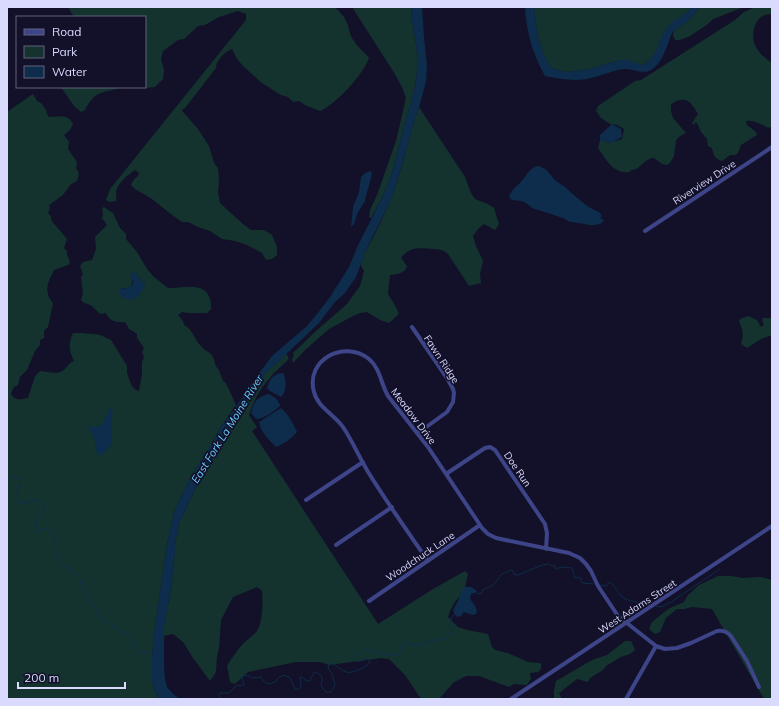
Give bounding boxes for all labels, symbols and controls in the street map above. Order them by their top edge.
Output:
legend [16,16,146,88]
text: Road [52,24,81,39]
text: Park [52,44,78,59]
text: Water [52,64,88,79]
street label: Riverview Drive [670,157,738,208]
street label: Fawn Ridge [421,333,462,386]
water label: East Fork La Moine River [188,371,267,486]
street label: Meadow Drive [388,386,439,447]
street label: Doe Run [501,449,534,490]
street label: Woodchuck Lane [383,529,457,584]
street label: West Adams Street [596,576,679,636]
scale bar [18,664,125,690]
text: 200 m [24,670,59,685]

